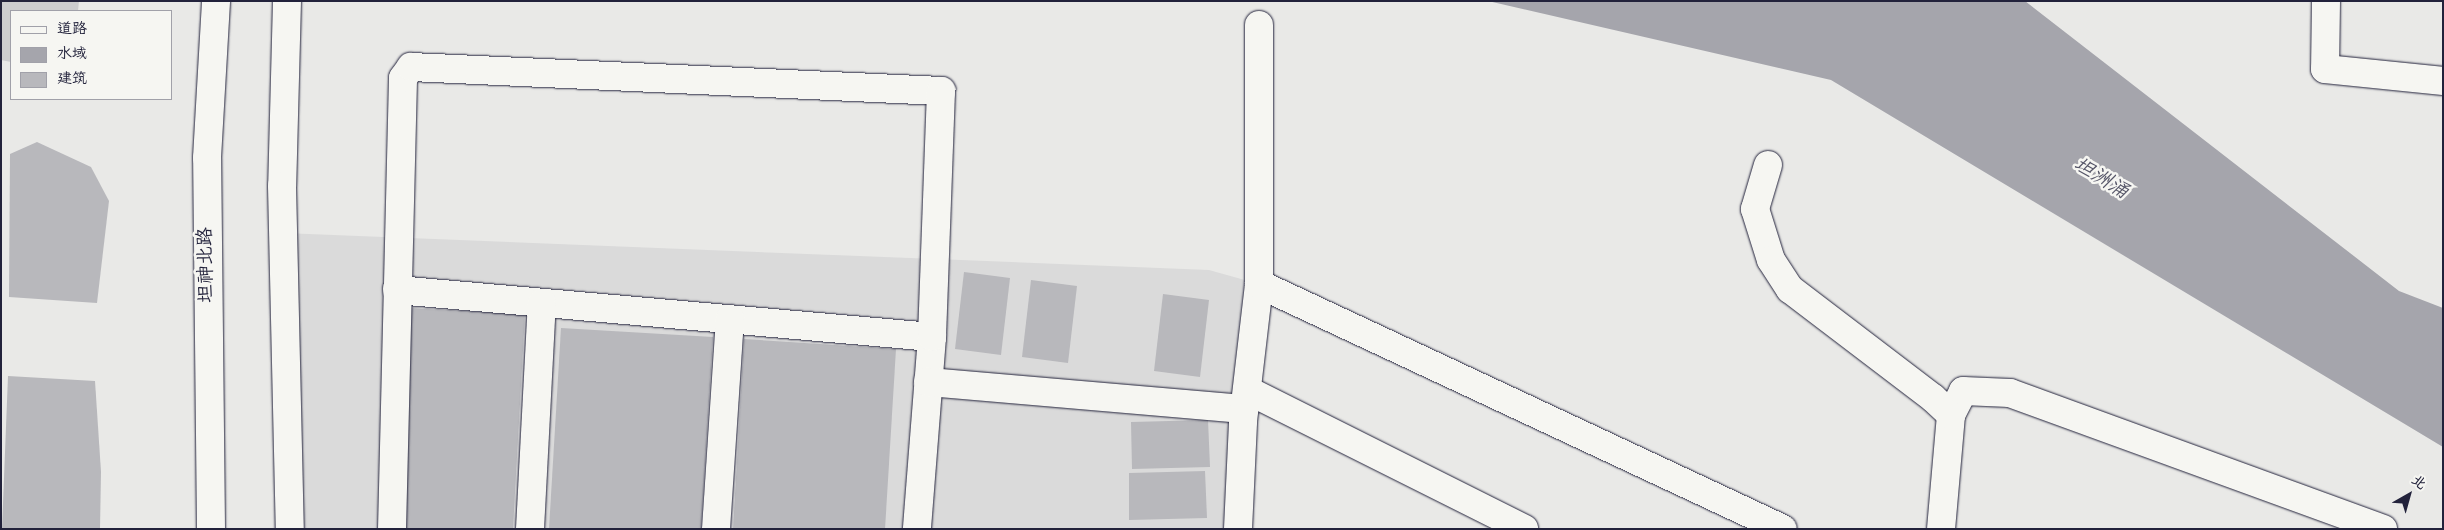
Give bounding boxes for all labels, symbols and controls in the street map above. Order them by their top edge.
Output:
legend [10,10,172,100]
text: 道路 [57,19,87,41]
text: 水域 [57,44,87,66]
text: 建筑 [57,69,87,91]
water label: 坦洲涌 [2068,154,2132,206]
street label: 坦神北路 [196,227,220,303]
north arrow [2384,470,2434,520]
text: 北 [2407,471,2430,495]

